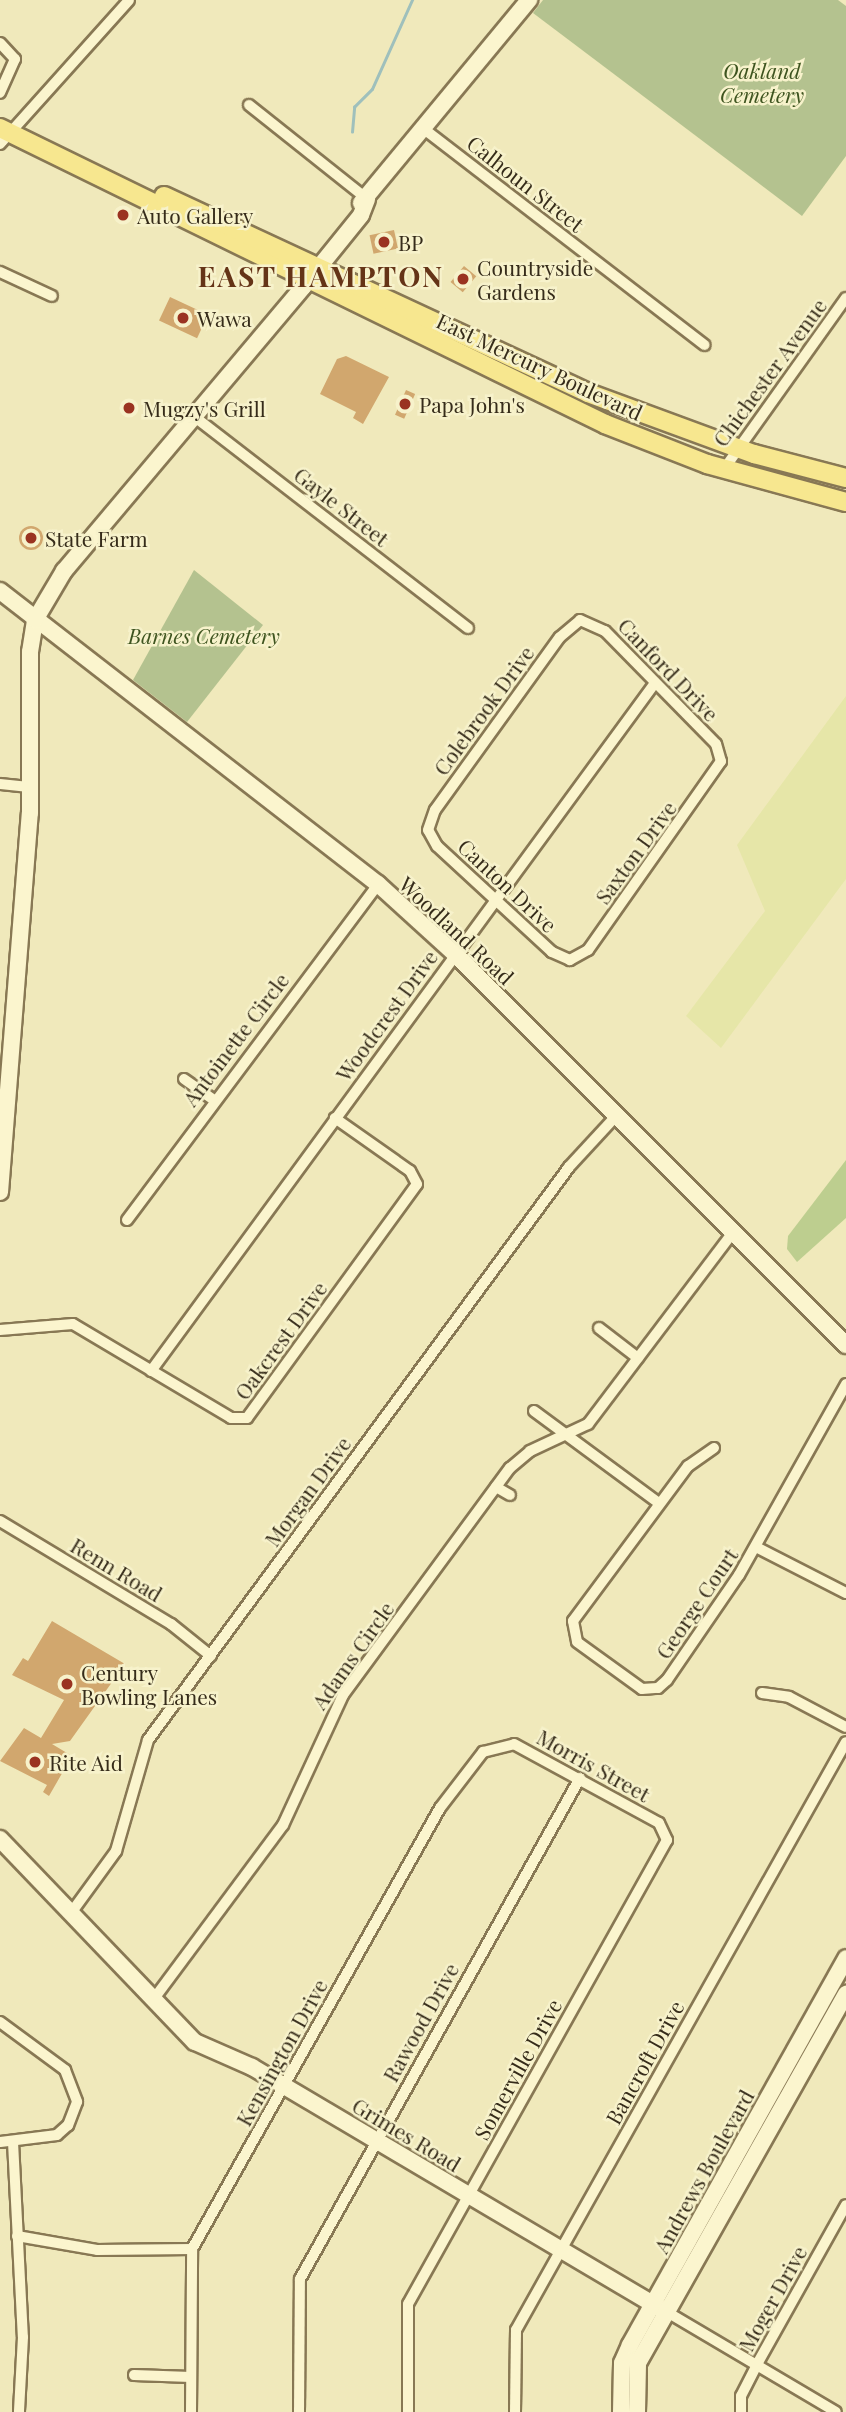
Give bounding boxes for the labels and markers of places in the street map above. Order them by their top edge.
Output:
place label: Auto Gallery [137,202,253,228]
marker: Auto Gallery [115,207,131,223]
place label: BP [398,229,423,255]
marker: BP [376,234,392,250]
place label: Countryside Gardens [477,254,593,304]
marker: Countryside Gardens [455,271,471,287]
place label: Wawa [197,305,252,331]
marker: Wawa [175,310,191,326]
place label: Papa John's [419,391,525,417]
place label: Mugzy's Grill [143,395,266,421]
marker: Papa John's [397,396,413,412]
marker: Mugzy's Grill [121,400,137,416]
place label: State Farm [45,525,148,551]
marker: State Farm [23,530,39,546]
place label: Century Bowling Lanes [81,1659,217,1709]
marker: Century Bowling Lanes [59,1676,75,1692]
place label: Rite Aid [49,1749,124,1775]
marker: Rite Aid [27,1754,43,1770]

